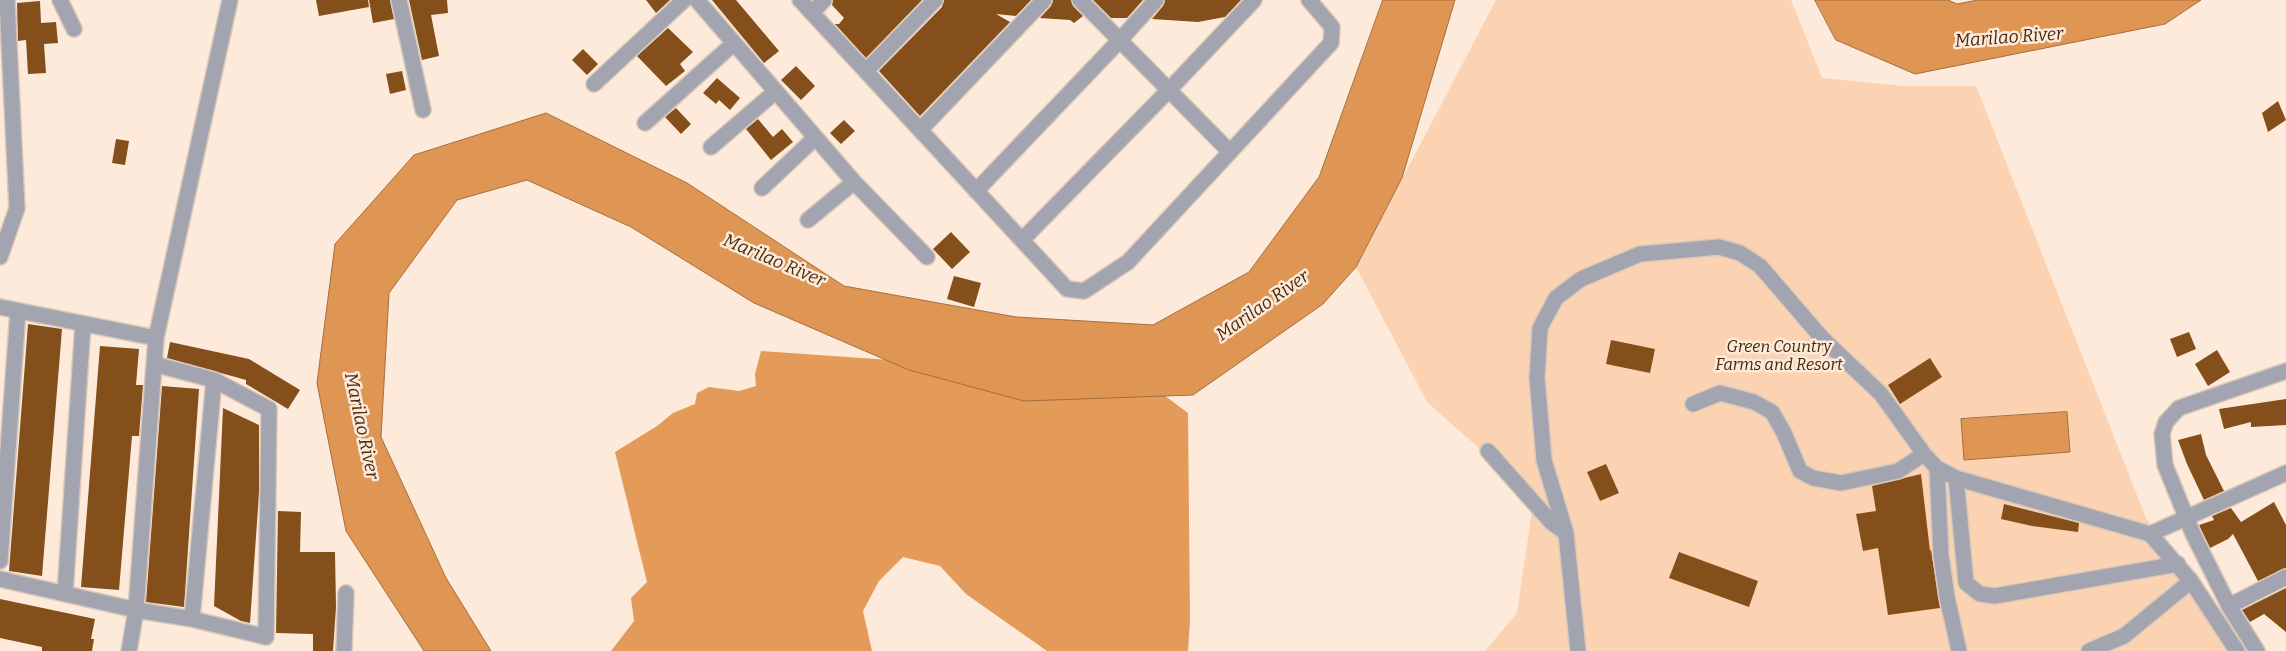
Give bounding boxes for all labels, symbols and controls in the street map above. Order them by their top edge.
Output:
water label: Marilao River [1954,23,2064,53]
water label: Marilao River [720,230,828,292]
water label: Marilao River [1212,266,1314,346]
park label: Green Country Farms and Resort [1715,338,1843,376]
water label: Marilao River [339,371,383,481]

